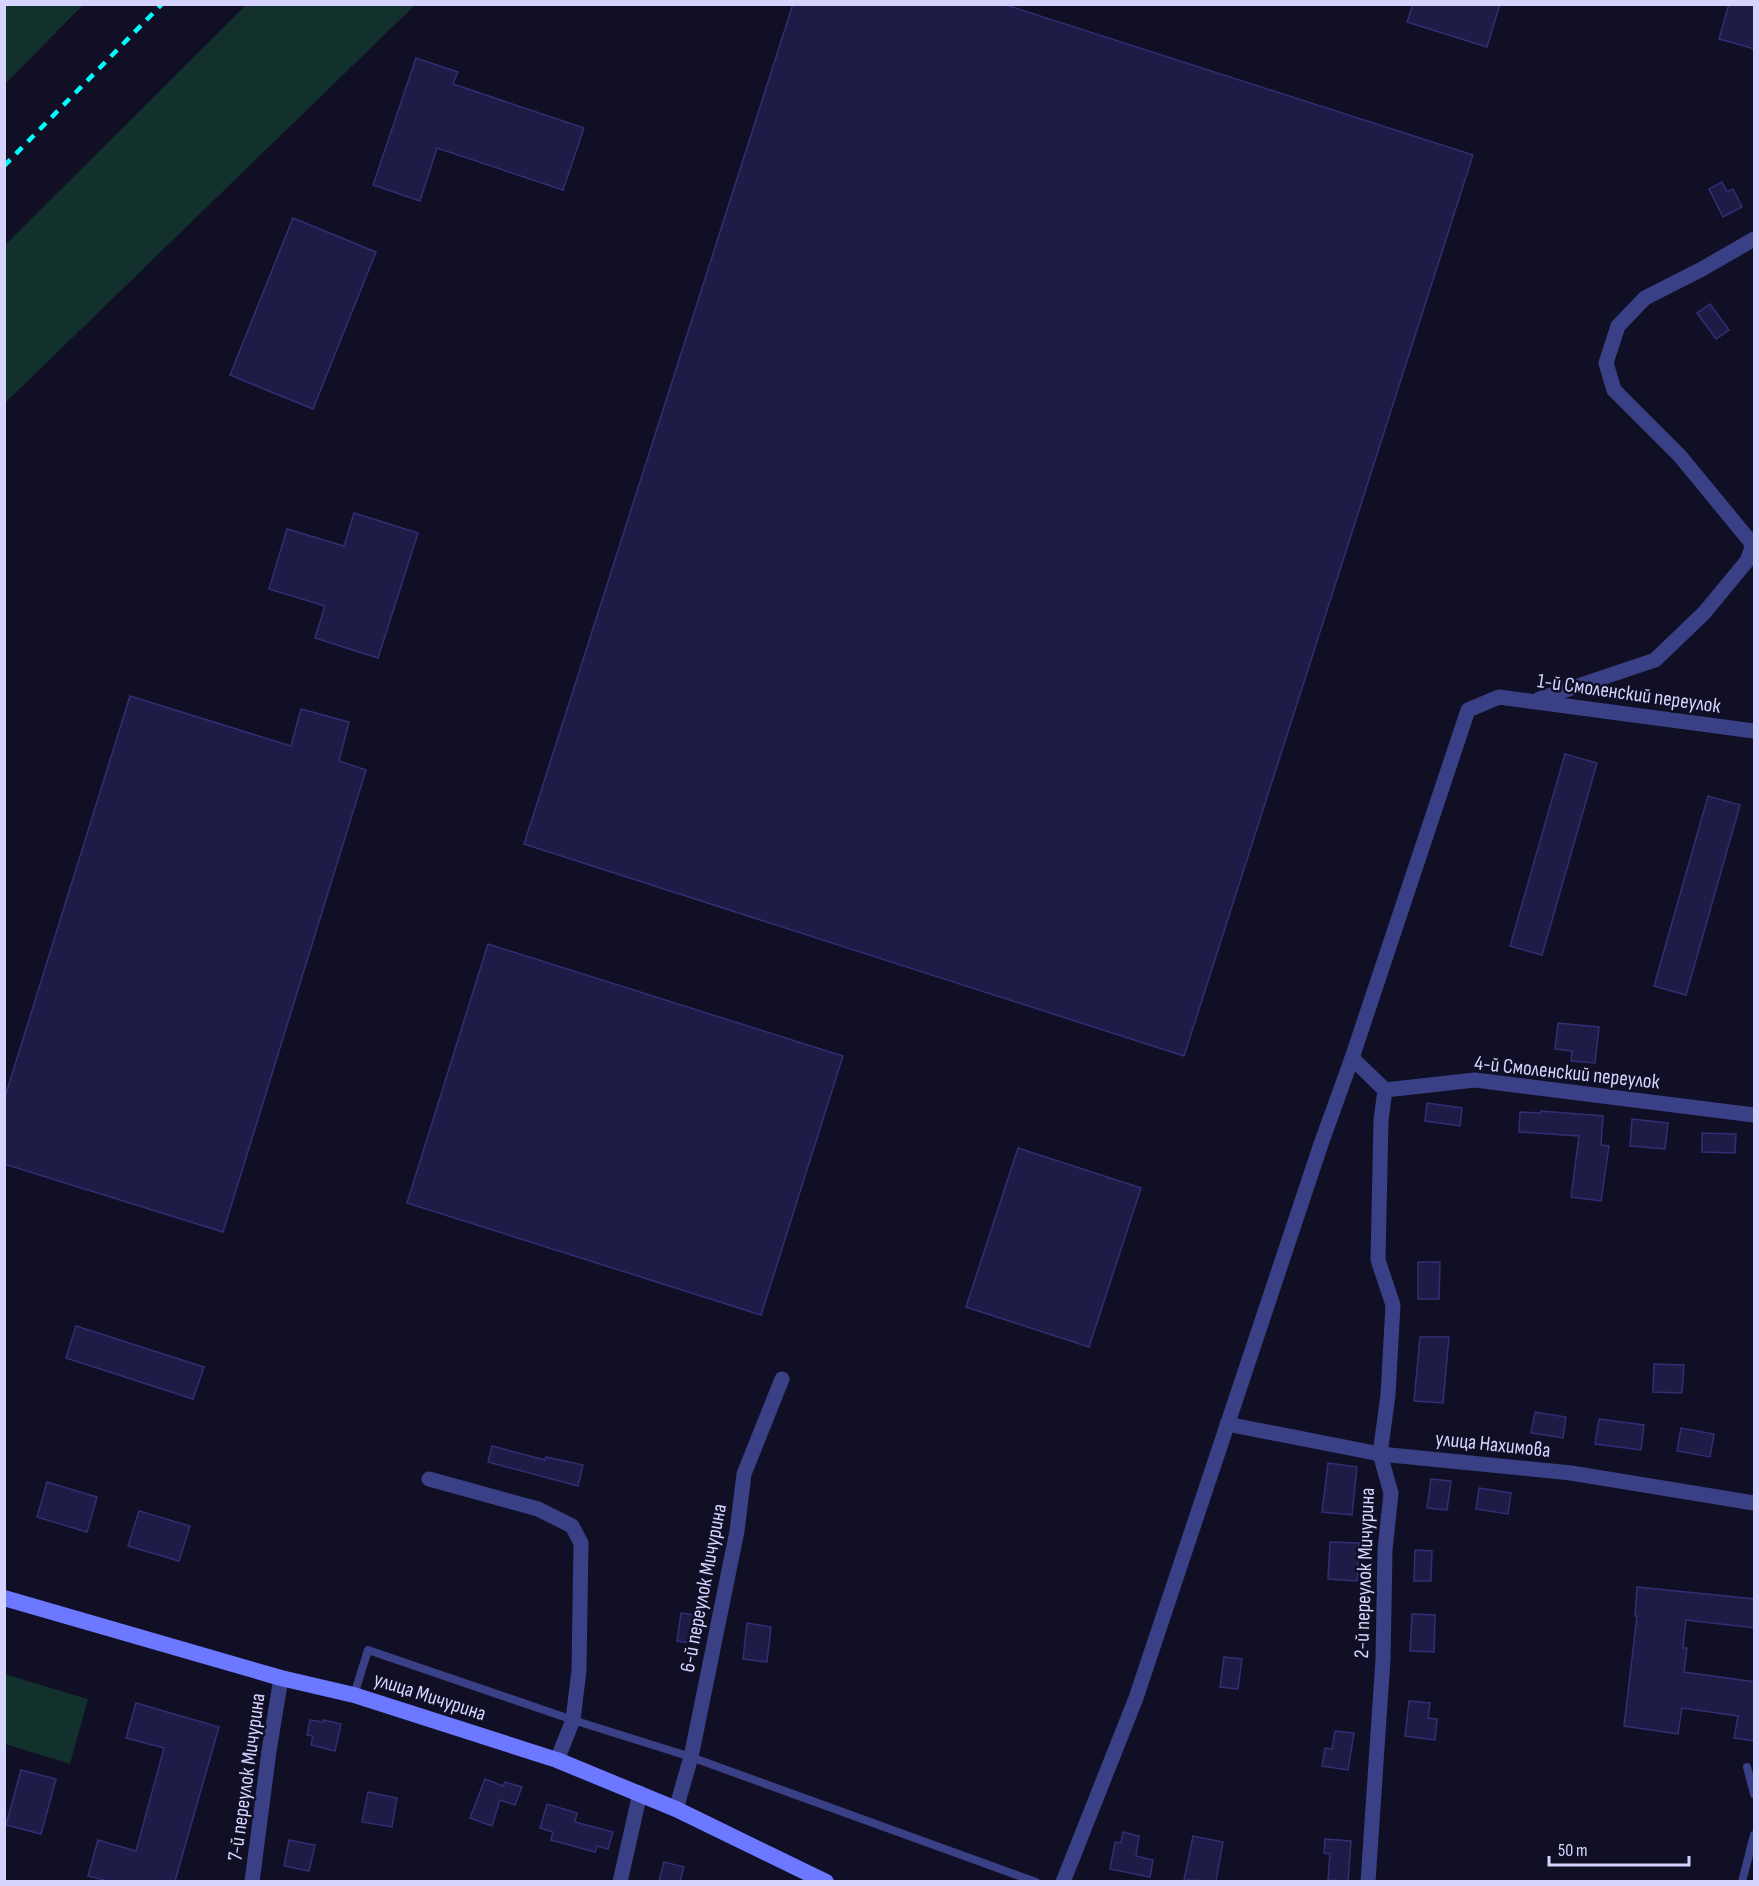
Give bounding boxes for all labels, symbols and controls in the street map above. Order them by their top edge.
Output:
street label: 1-й Смоленский переулок [1536,668,1722,719]
street label: 4-й Смоленский переулок [1473,1050,1661,1095]
street label: улица Нахимова [1434,1426,1552,1463]
street label: 2-й переулок Мичурина [1349,1487,1380,1659]
street label: 6-й переулок Мичурина [675,1502,732,1674]
street label: улица Мичурина [371,1667,489,1726]
street label: 7-й переулок Мичурина [222,1692,271,1863]
scale bar [1549,1829,1688,1867]
text: 50 m [1558,1840,1588,1861]

